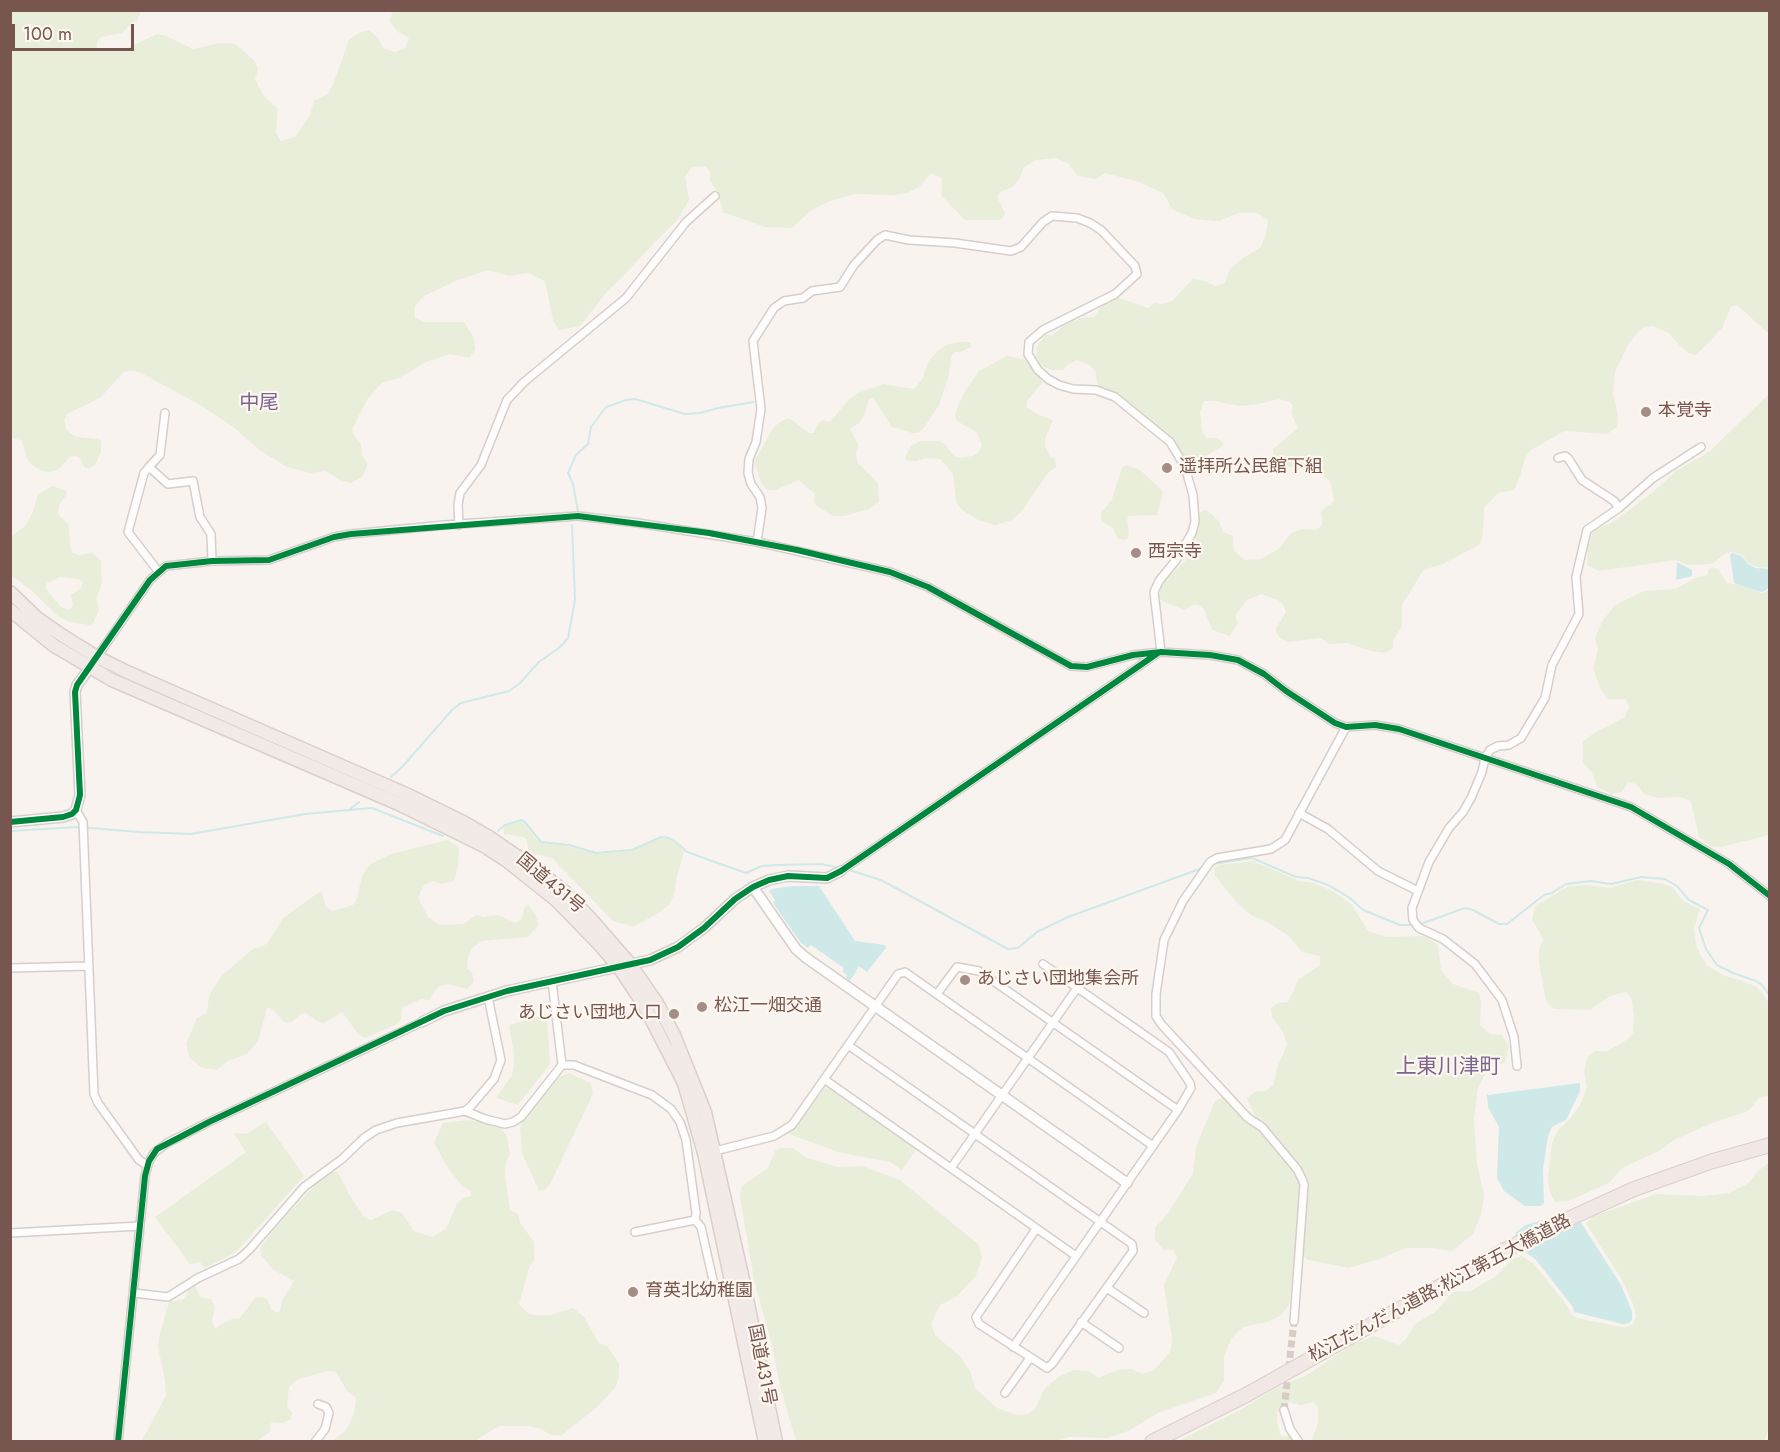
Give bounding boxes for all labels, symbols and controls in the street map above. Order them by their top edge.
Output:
scale bar [15,12,136,50]
text: 100 m [23,21,72,47]
district label: 中尾 [239,392,279,416]
place label: 本覚寺 [1658,401,1712,423]
marker: 本覚寺 [1639,405,1653,419]
place label: 遥拝所公民館下組 [1179,457,1323,479]
marker: 遥拝所公民館下組 [1160,461,1174,475]
place label: 西宗寺 [1148,542,1202,564]
marker: 西宗寺 [1129,546,1143,560]
street label: 国道431号 [511,849,589,919]
place label: あじさい団地集会所 [977,969,1139,991]
marker: あじさい団地集会所 [958,973,972,987]
place label: 松江一畑交通 [714,996,822,1018]
marker: 松江一畑交通 [695,1000,709,1014]
place label: あじさい団地入口 [518,1003,662,1025]
marker: あじさい団地入口 [667,1007,681,1021]
district label: 上東川津町 [1396,1055,1500,1081]
street label: 松江だんだん道路;松江第五大橋道路 [1305,1210,1575,1368]
place label: 育英北幼稚園 [645,1281,753,1303]
marker: 育英北幼稚園 [626,1285,640,1299]
street label: 国道431号 [743,1322,779,1408]

